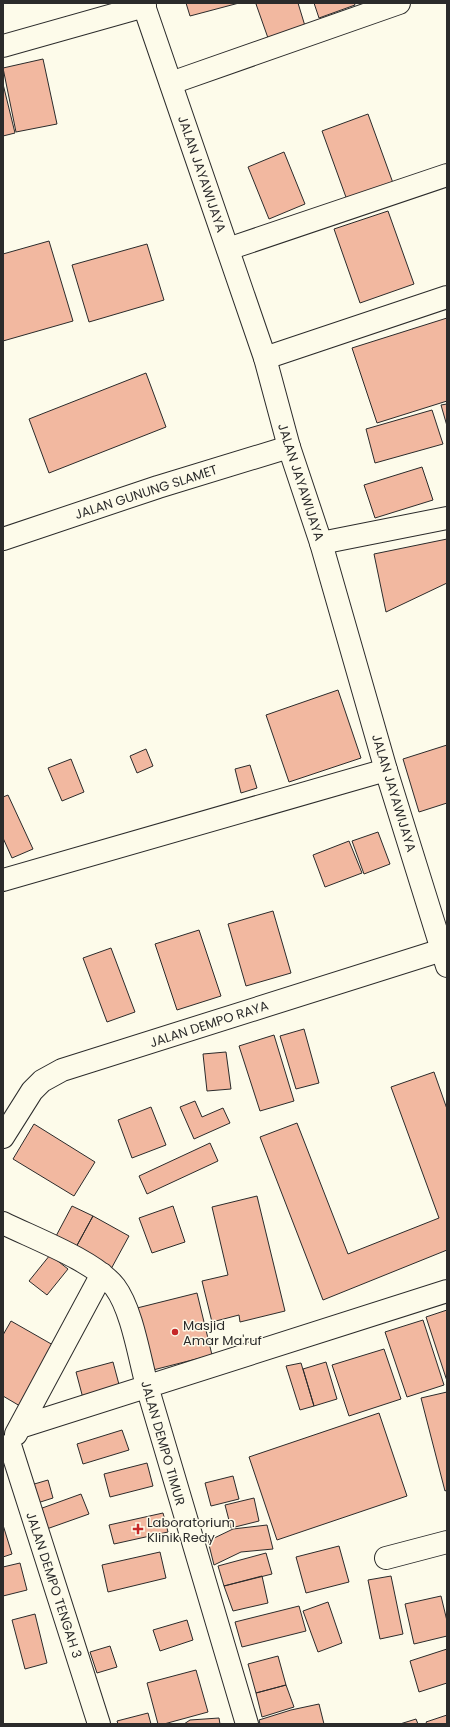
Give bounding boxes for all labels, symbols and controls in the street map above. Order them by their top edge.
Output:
street label: JALAN JAYAWIJAYA [173,113,231,235]
street label: JALAN JAYAWIJAYA [273,421,329,543]
street label: JALAN GUNUNG SLAMET [72,460,220,524]
street label: JALAN JAYAWIJAYA [367,732,421,855]
street label: JALAN DEMPO RAYA [147,996,271,1052]
place label: Masjid Amar Ma'ruf [183,1316,262,1350]
marker: Masjid Amar Ma'ruf [170,1327,180,1337]
street label: JALAN DEMPO TIMUR [136,1378,190,1508]
street label: JALAN DEMPO TENGAH 3 [21,1509,87,1661]
place label: Laboratorium Klinik Redy [147,1513,235,1547]
marker: Laboratorium Klinik Redy [132,1523,144,1535]

